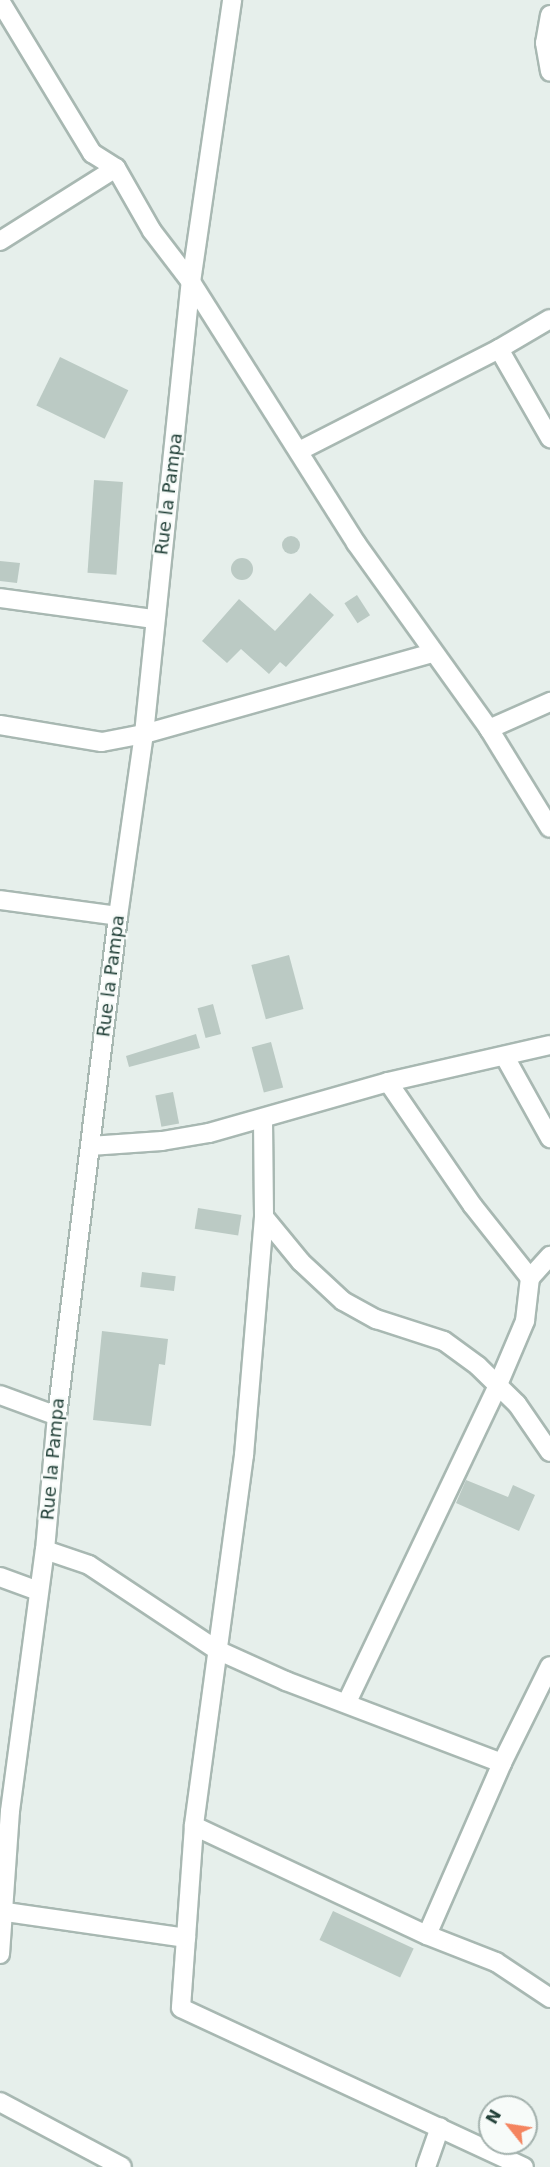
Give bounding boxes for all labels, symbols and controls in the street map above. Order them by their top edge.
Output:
street label: Rue la Pampa [151,432,187,556]
street label: Rue la Pampa [93,914,129,1038]
street label: Rue la Pampa [37,1397,69,1521]
north arrow [478,2095,538,2155]
text: N [482,2106,505,2127]

